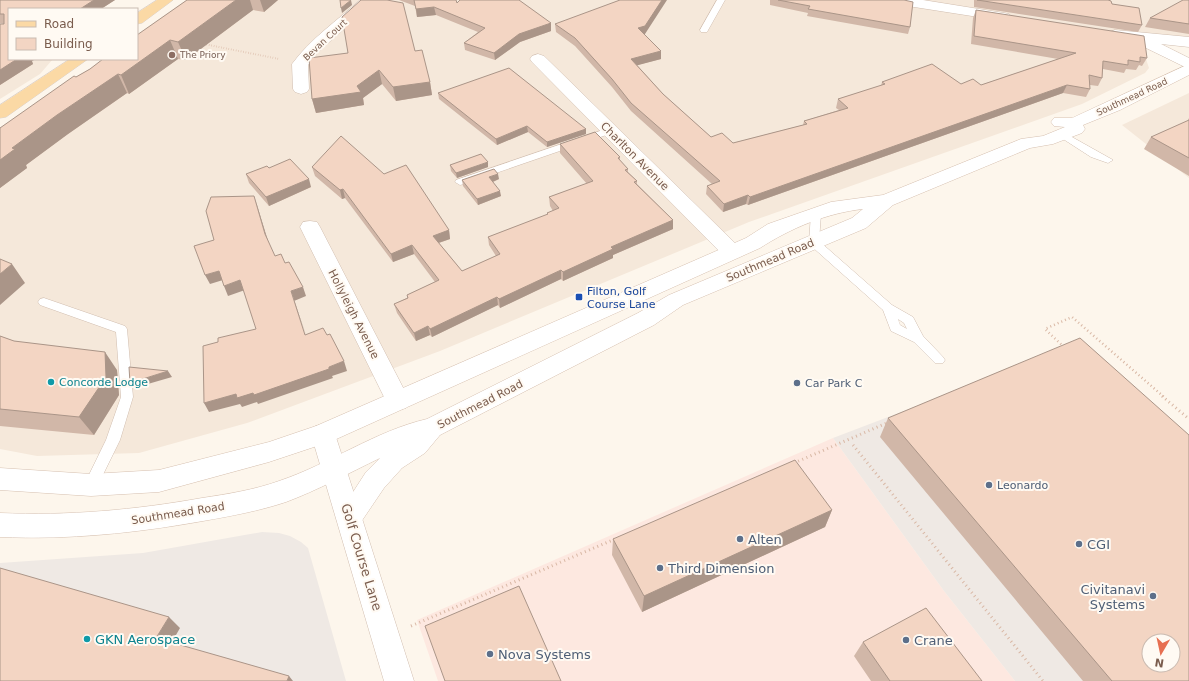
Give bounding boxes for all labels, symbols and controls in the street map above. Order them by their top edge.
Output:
legend [8,8,138,60]
text: Road [44,17,74,31]
street label: Bevan Court [301,17,349,63]
text: Building [44,37,93,51]
marker: The Priory [167,50,177,60]
place label: The Priory [179,50,226,60]
street label: Southmead Road [1095,76,1169,118]
street label: Charlton Avenue [598,119,672,193]
street label: Southmead Road [724,236,816,285]
street label: Hollyleigh Avenue [325,267,382,361]
place label: Filton, Golf Course Lane [587,285,656,311]
marker: Filton, Golf Course Lane [574,292,584,302]
place label: Concorde Lodge [59,376,148,389]
marker: Concorde Lodge [46,377,56,387]
street label: Southmead Road [435,377,525,432]
place label: Car Park C [805,377,863,390]
marker: Car Park C [792,378,802,388]
place label: Leonardo [997,479,1048,492]
marker: Leonardo [984,480,994,490]
street label: Southmead Road [131,500,226,527]
street label: Golf Course Lane [338,502,385,613]
place label: Alten [748,532,782,547]
marker: Alten [735,534,745,544]
place label: CGI [1087,537,1110,552]
marker: CGI [1074,539,1084,549]
place label: Third Dimension [667,561,774,576]
marker: Third Dimension [655,563,665,573]
place label: Civitanavi Systems [1080,582,1145,612]
marker: Civitanavi Systems [1148,591,1158,601]
place label: GKN Aerospace [95,632,195,647]
place label: Crane [914,633,953,648]
north arrow [1141,633,1181,673]
marker: GKN Aerospace [82,634,92,644]
marker: Crane [901,635,911,645]
place label: Nova Systems [498,647,591,662]
marker: Nova Systems [485,649,495,659]
text: N [1154,655,1165,670]

